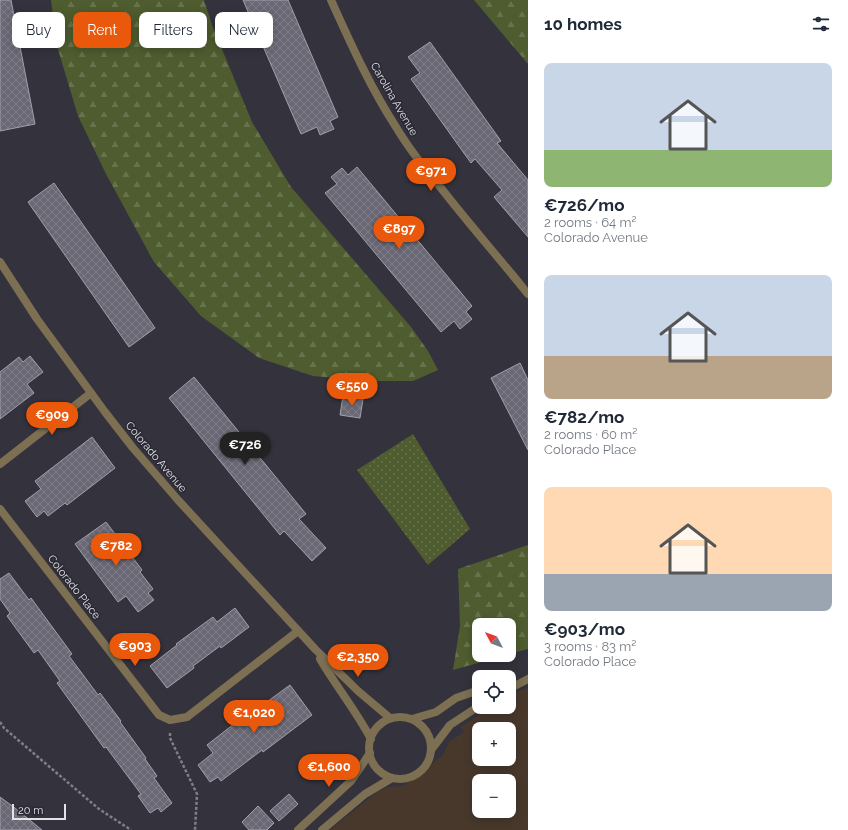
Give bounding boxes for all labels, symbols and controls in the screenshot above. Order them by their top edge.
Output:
chip: Buy [12,12,65,48]
chip: Rent [73,12,131,48]
chip: Filters [139,12,207,48]
chip: New [215,12,273,48]
icon: filters [810,13,832,35]
text: 10 homes [544,14,622,34]
street label: Carolina Avenue [368,60,421,138]
icon: home [652,89,724,161]
pin: €971 [407,158,455,192]
text: €971 [415,163,447,178]
text: €726/mo [544,195,624,215]
text: 2 rooms · 64 m² [544,215,636,230]
pin: €897 [375,216,423,250]
text: €897 [382,221,416,236]
text: Colorado Avenue [544,230,648,245]
icon: home [652,301,724,373]
pin: €550 [328,373,376,407]
text: €550 [336,378,368,393]
pin: €909 [28,402,76,436]
text: €909 [35,407,69,422]
text: €782/mo [544,407,624,427]
street label: Colorado Avenue [123,419,190,495]
text: 2 rooms · 60 m² [544,427,637,442]
pin: €726 [221,432,269,466]
text: €726 [229,437,261,452]
text: Colorado Place [544,442,636,457]
icon: home [652,513,724,585]
pin: €782 [92,533,140,567]
text: €782 [100,538,132,553]
street label: Colorado Place [45,552,103,622]
north arrow [472,618,516,662]
map controls [472,618,516,818]
text: €903/mo [544,619,625,639]
pin: €903 [111,633,159,667]
text: €903 [118,638,152,653]
text: 3 rooms · 83 m² [544,639,636,654]
pin: €2,350 [325,644,391,678]
text: €2,350 [336,649,380,664]
text: Colorado Place [544,654,636,669]
button: locate [472,670,516,714]
pin: €1,020 [221,700,287,734]
text: €1,020 [232,705,276,720]
button: + [472,722,516,766]
pin: €1,600 [296,754,362,788]
text: €1,600 [307,759,351,774]
button: − [472,774,516,818]
scale bar [12,802,66,821]
text: 20 m [18,804,43,817]

